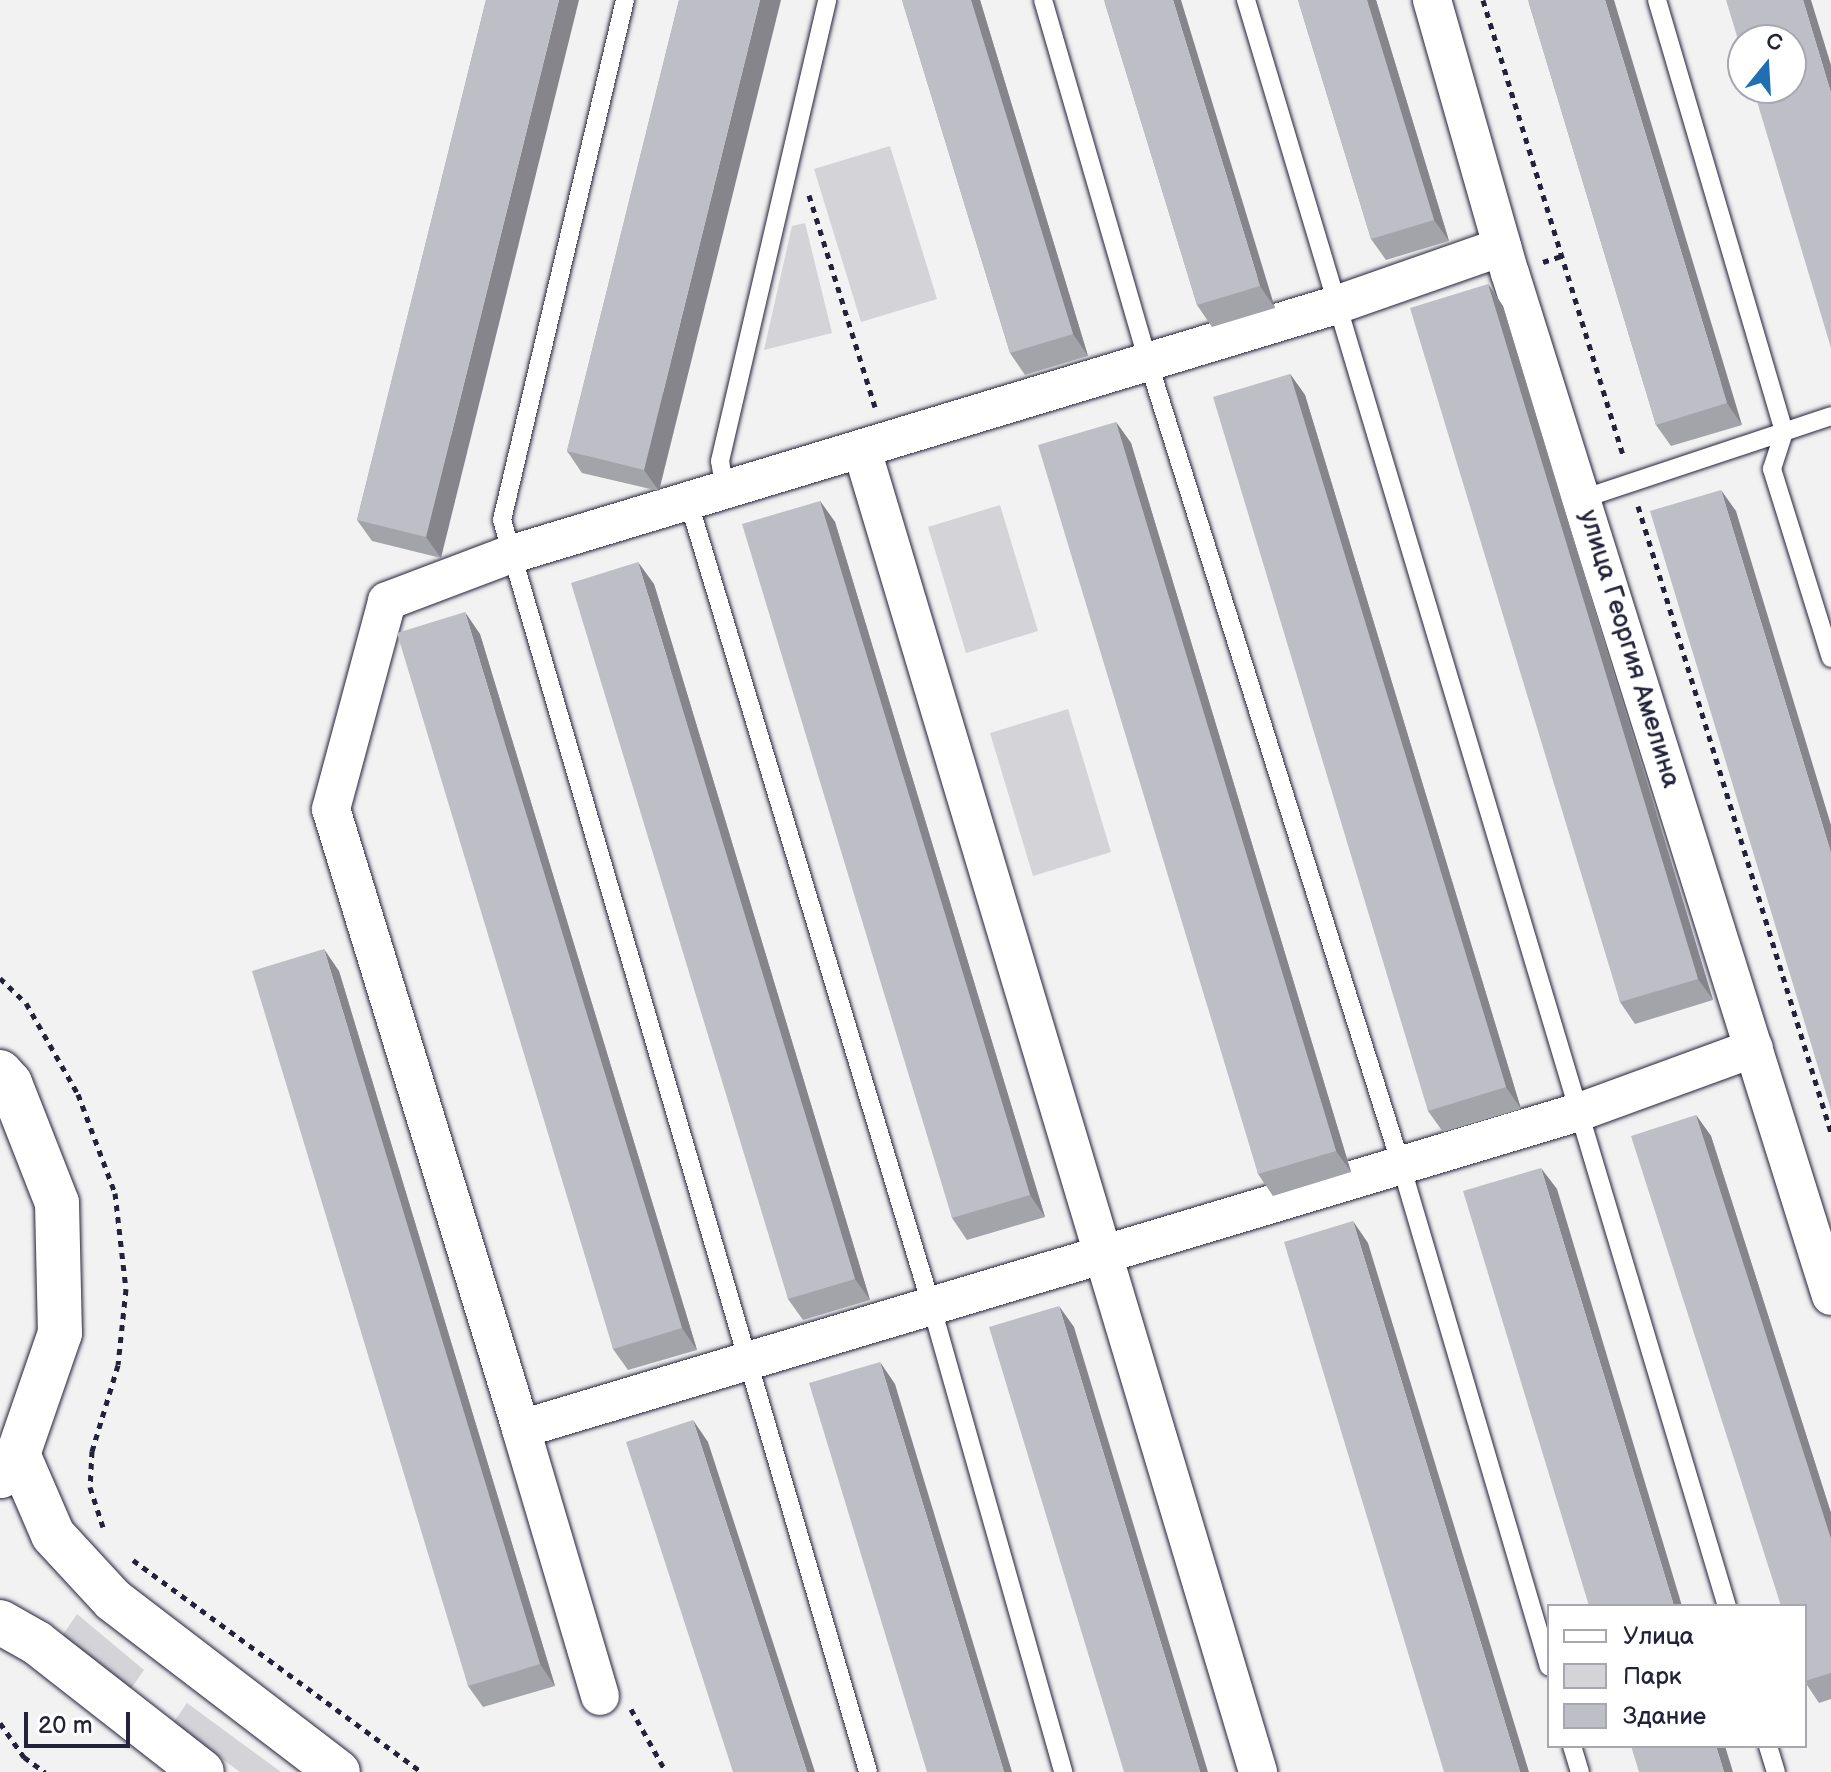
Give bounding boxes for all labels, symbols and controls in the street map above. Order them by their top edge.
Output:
north arrow [1727,24,1807,104]
text: С [1762,27,1785,58]
street label: улица Георгия Амелина [1572,506,1686,792]
legend [1547,1604,1807,1748]
text: Улица [1623,1622,1694,1651]
text: Парк [1623,1662,1681,1691]
scale bar [28,1696,134,1746]
text: Здание [1623,1702,1706,1731]
text: 20 m [38,1711,93,1740]

